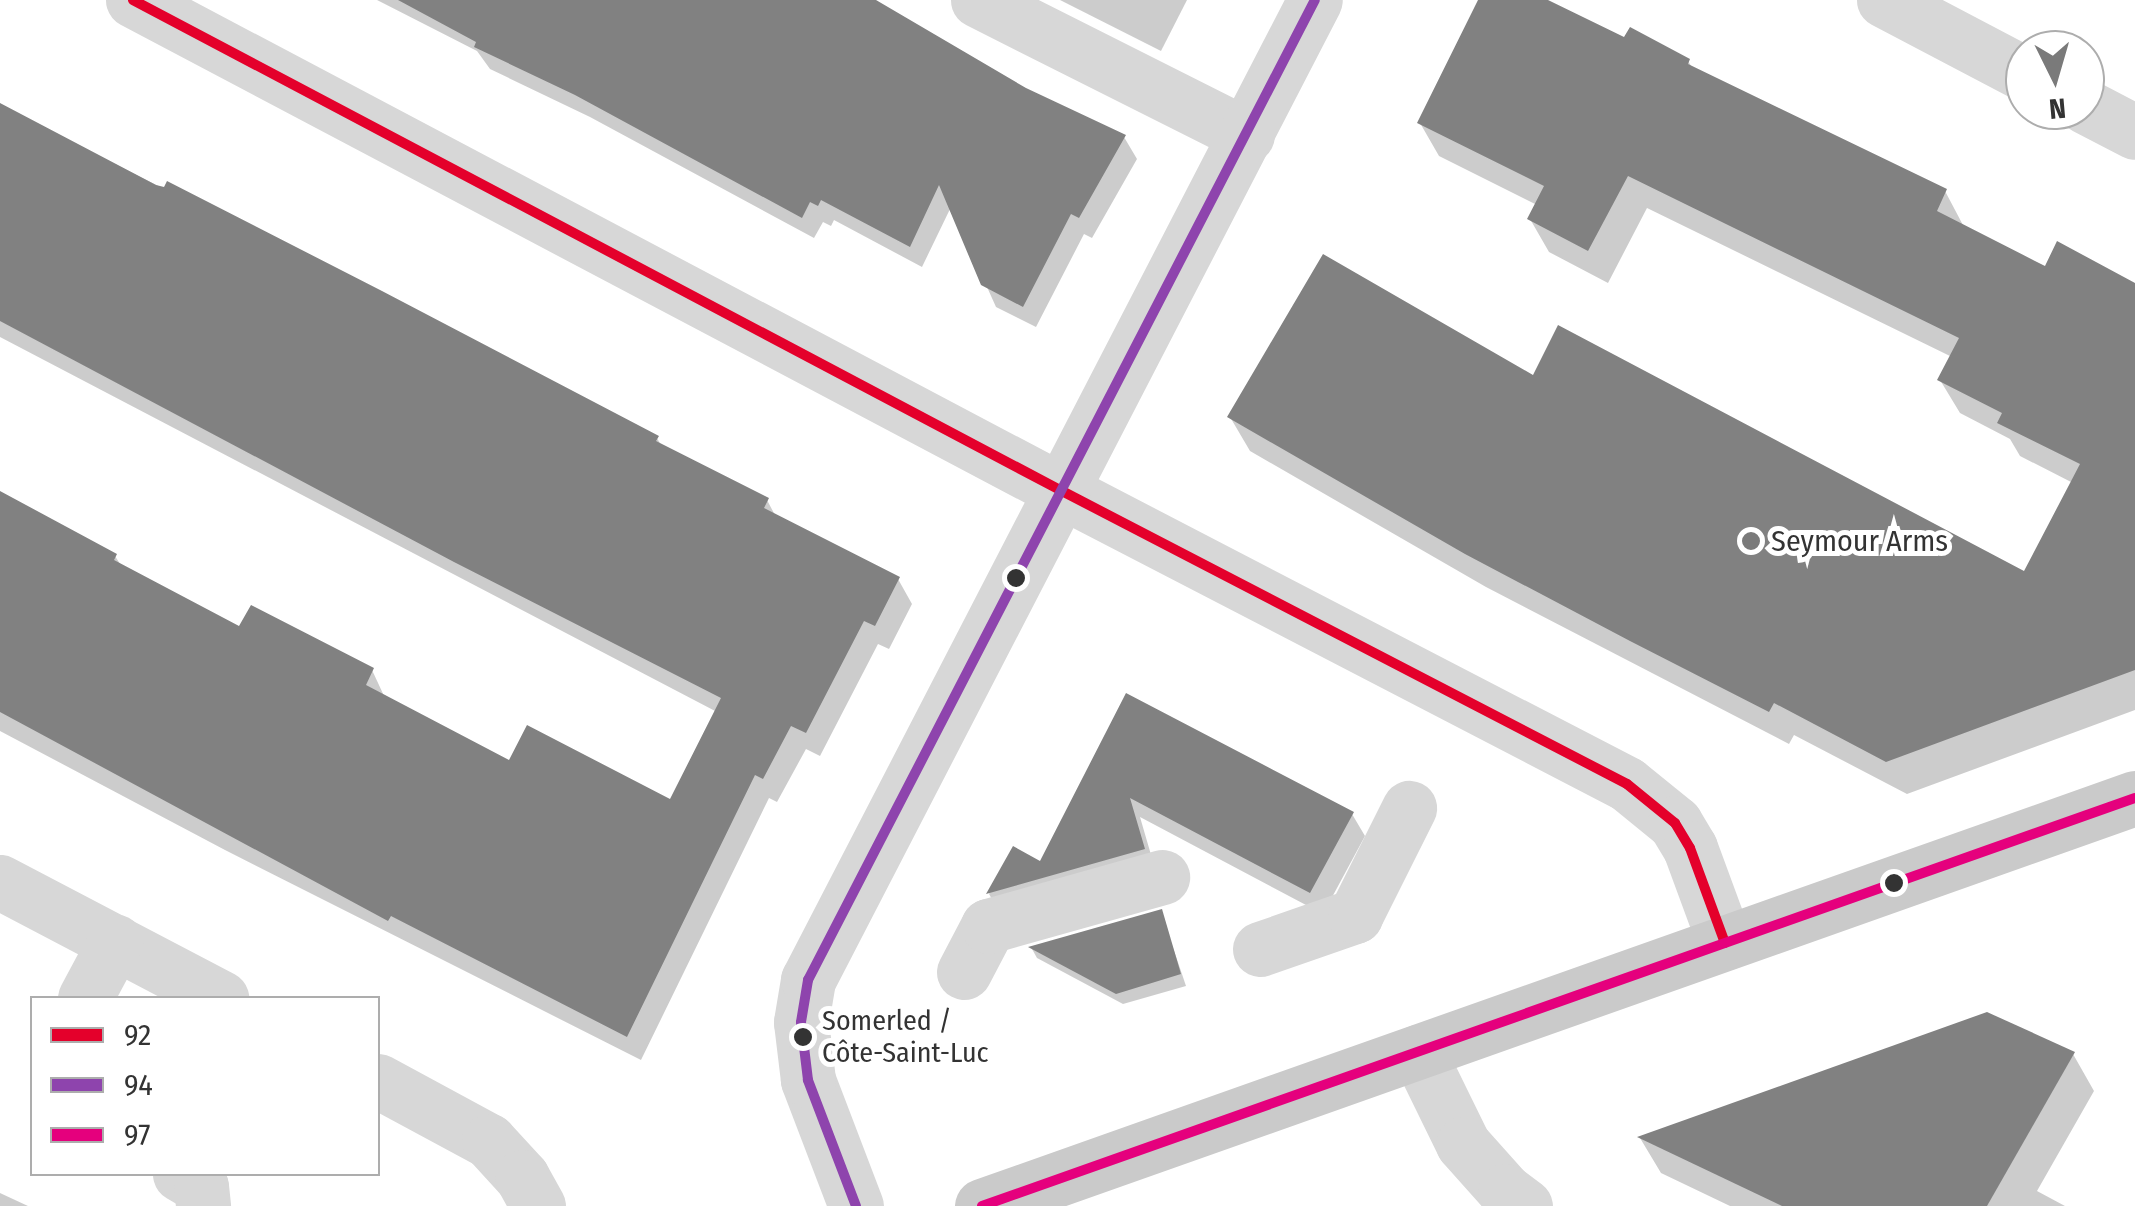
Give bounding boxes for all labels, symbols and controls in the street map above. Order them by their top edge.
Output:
north arrow [2005,30,2105,130]
text: N [2048,91,2067,126]
place label: Seymour Arms [1771,523,1948,559]
marker: Seymour Arms [1740,530,1762,552]
unlabelled marker [1006,568,1026,588]
unlabelled marker [1884,873,1904,893]
legend [30,996,380,1176]
place label: Somerled / Côte-Saint-Luc [822,1004,989,1070]
text: 92 [124,1017,151,1053]
marker: Somerled / Côte-Saint-Luc [793,1027,813,1047]
text: 94 [124,1067,153,1103]
text: 97 [124,1117,150,1153]

